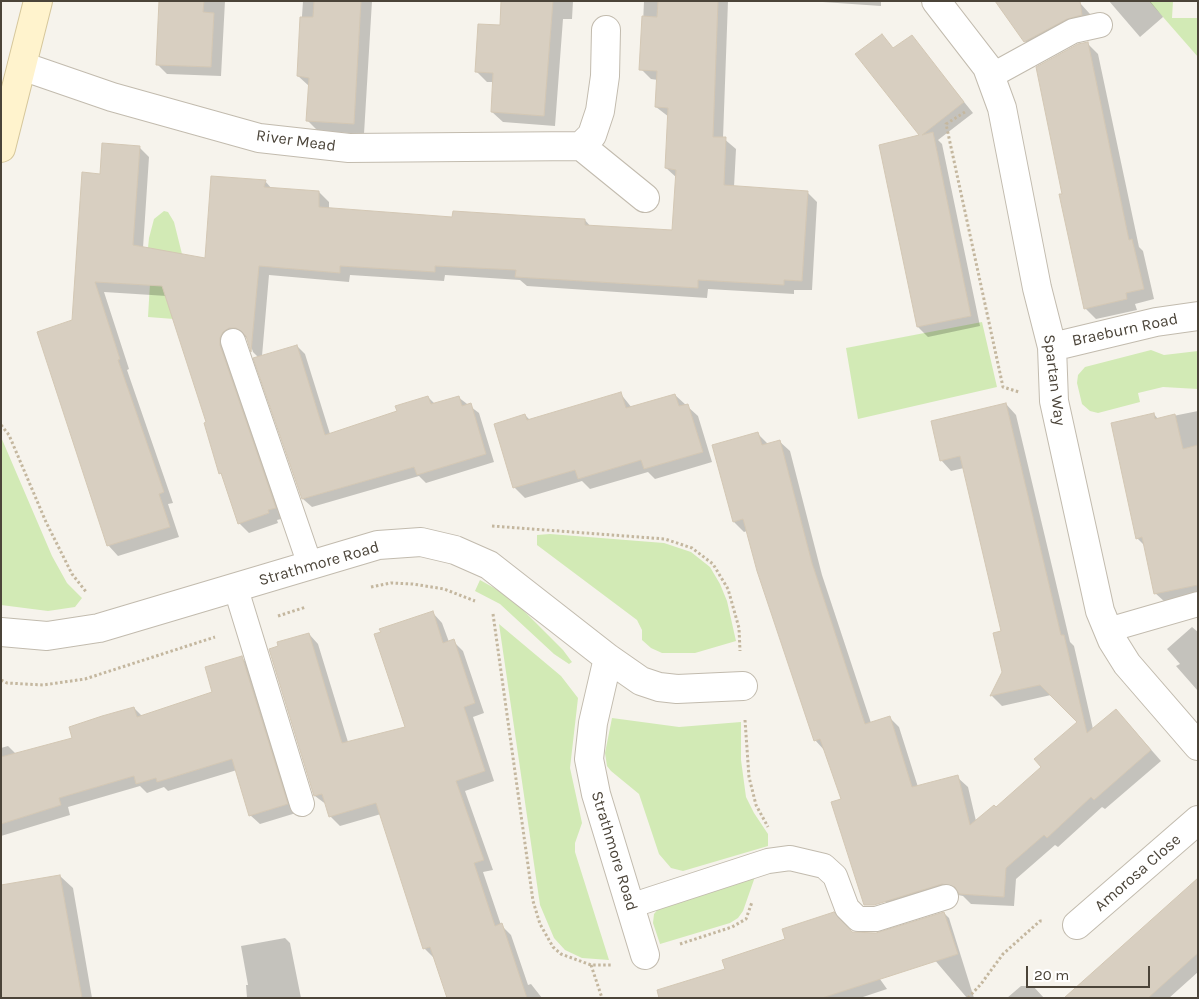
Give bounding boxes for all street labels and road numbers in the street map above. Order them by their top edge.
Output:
street label: River Mead [255,126,337,156]
street label: Braeburn Road [1070,309,1180,351]
street label: Spartan Way [1039,333,1069,427]
street label: Strathmore Road [257,538,381,590]
street label: Strathmore Road [587,789,641,913]
street label: Amorosa Close [1091,830,1185,916]

